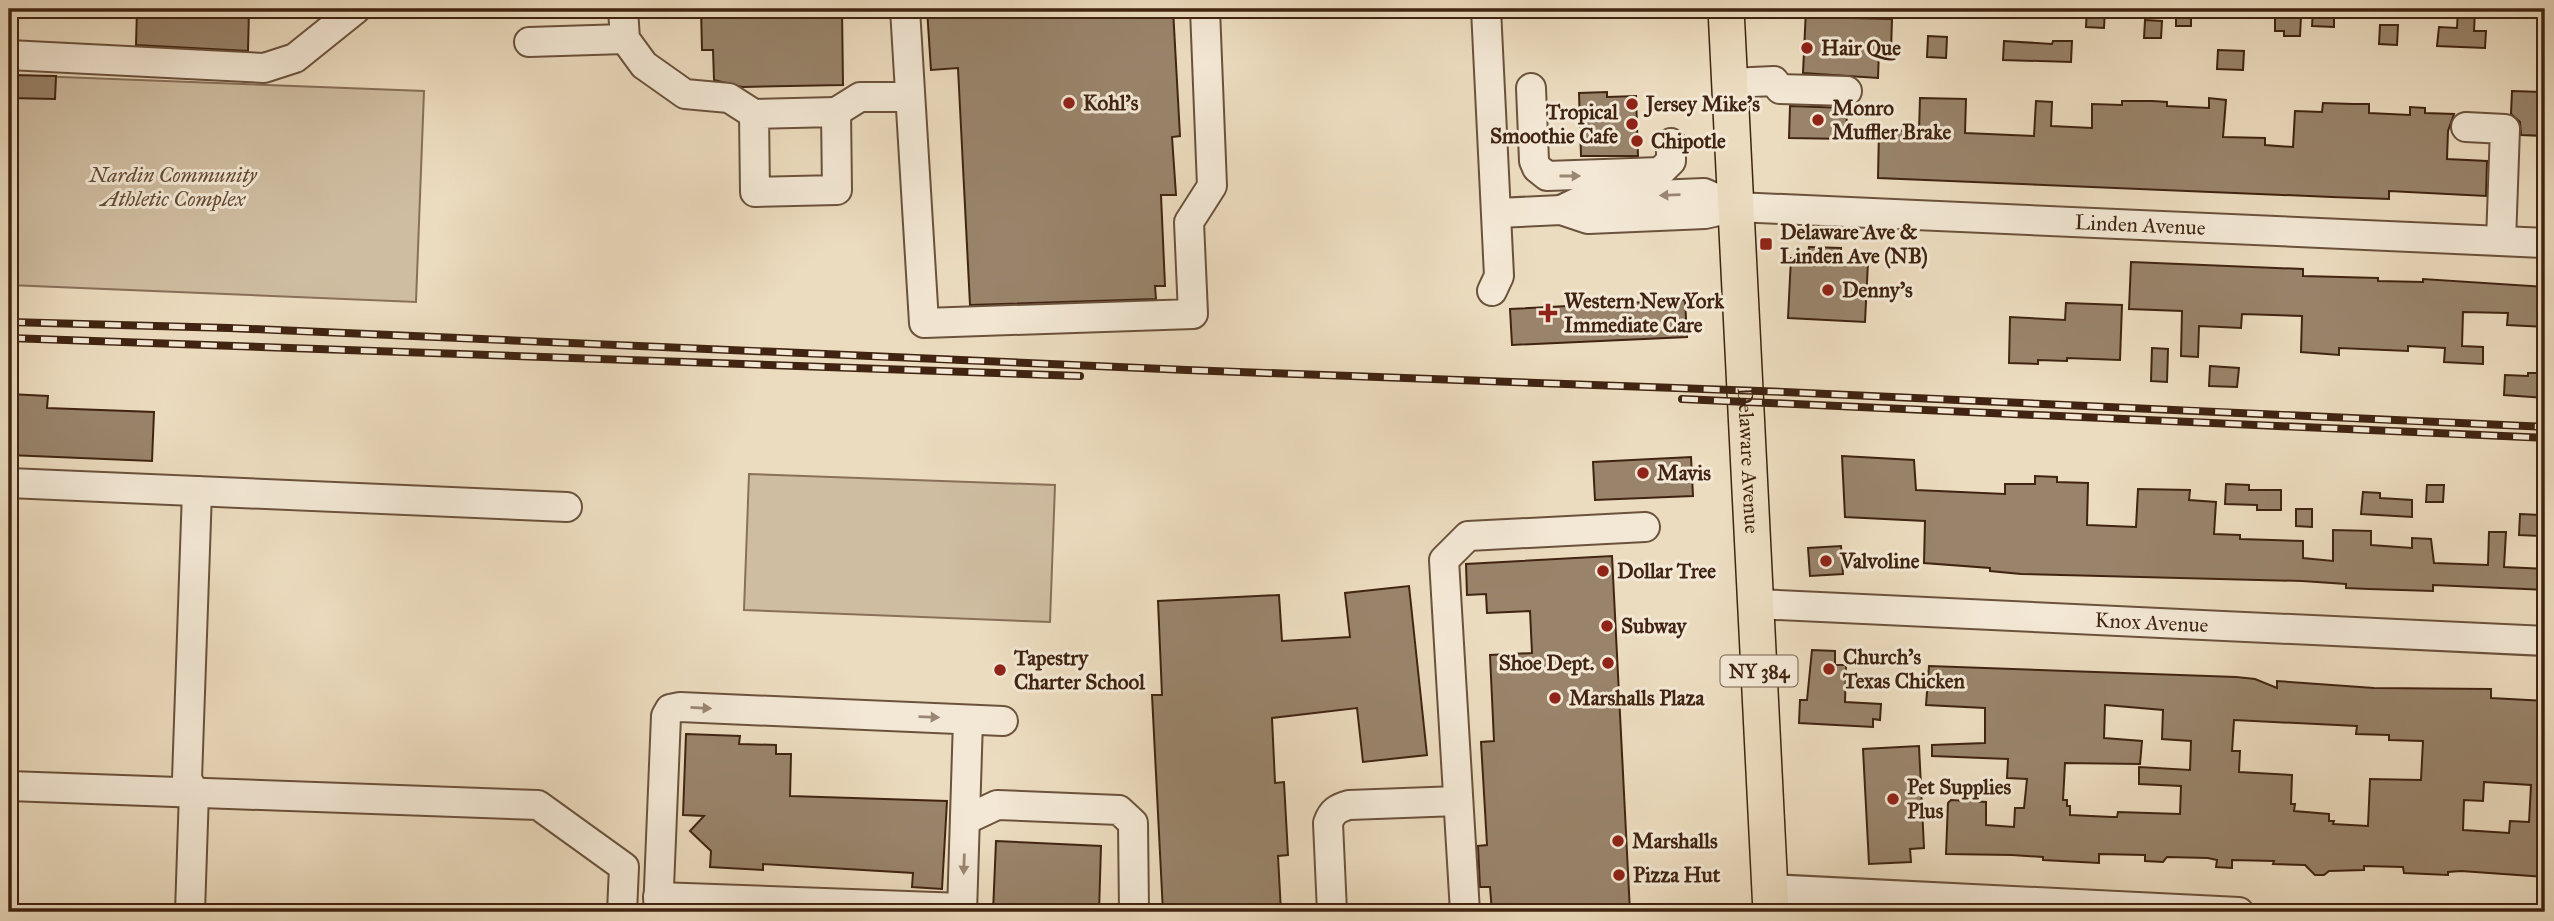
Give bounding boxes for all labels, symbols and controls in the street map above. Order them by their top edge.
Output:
place label: Hair Que [1821,35,1901,61]
marker: Hair Que [1799,40,1815,56]
place label: Kohl's [1083,90,1139,116]
place label: Jersey Mike's [1643,91,1760,118]
marker: Kohl's [1061,95,1077,111]
place label: Monro Muffler Brake [1832,95,1951,145]
marker: Jersey Mike's [1624,96,1640,112]
place label: Tropical Smoothie Cafe [1490,99,1619,149]
marker: Monro Muffler Brake [1810,112,1826,128]
marker: Tropical Smoothie Cafe [1624,116,1640,132]
place label: Chipotle [1651,128,1726,154]
marker: Chipotle [1629,133,1645,149]
park label: Nardin Community Athletic Complex [88,162,258,212]
one-way arrow [1560,170,1582,182]
one-way arrow [1659,189,1681,200]
street label: Linden Avenue [2074,209,2206,241]
place label: Delaware Ave & Linden Ave (NB) [1780,219,1928,269]
marker: Delaware Ave & Linden Ave (NB) [1758,236,1774,252]
place label: Denny's [1842,277,1913,303]
marker: Denny's [1820,282,1836,298]
place label: Western New York Immediate Care [1564,288,1725,338]
marker: Western New York Immediate Care [1538,303,1558,323]
street label: Delaware Avenue [1732,387,1765,534]
place label: Mavis [1657,460,1711,486]
marker: Mavis [1635,465,1651,481]
place label: Valvoline [1839,548,1920,574]
marker: Valvoline [1818,553,1834,569]
place label: Dollar Tree [1617,558,1716,584]
marker: Dollar Tree [1595,563,1611,579]
street label: Knox Avenue [2094,607,2209,638]
place label: Subway [1621,613,1688,639]
marker: Subway [1599,618,1615,634]
place label: Church's Texas Chicken [1842,644,1966,694]
place label: Tapestry Charter School [1013,645,1146,695]
place label: Shoe Dept. [1499,650,1594,676]
marker: Shoe Dept. [1600,655,1616,671]
road number: NY 384 [1720,656,1798,686]
marker: Church's Texas Chicken [1821,661,1837,677]
marker: Tapestry Charter School [992,662,1008,678]
place label: Marshalls Plaza [1569,685,1705,711]
marker: Marshalls Plaza [1547,690,1563,706]
one-way arrow [690,702,712,713]
one-way arrow [918,711,940,722]
place label: Pet Supplies Plus [1907,774,2011,824]
marker: Pet Supplies Plus [1885,791,1901,807]
place label: Marshalls [1632,828,1718,854]
marker: Marshalls [1610,833,1626,849]
one-way arrow [958,853,969,875]
place label: Pizza Hut [1633,862,1721,888]
marker: Pizza Hut [1611,867,1627,883]

